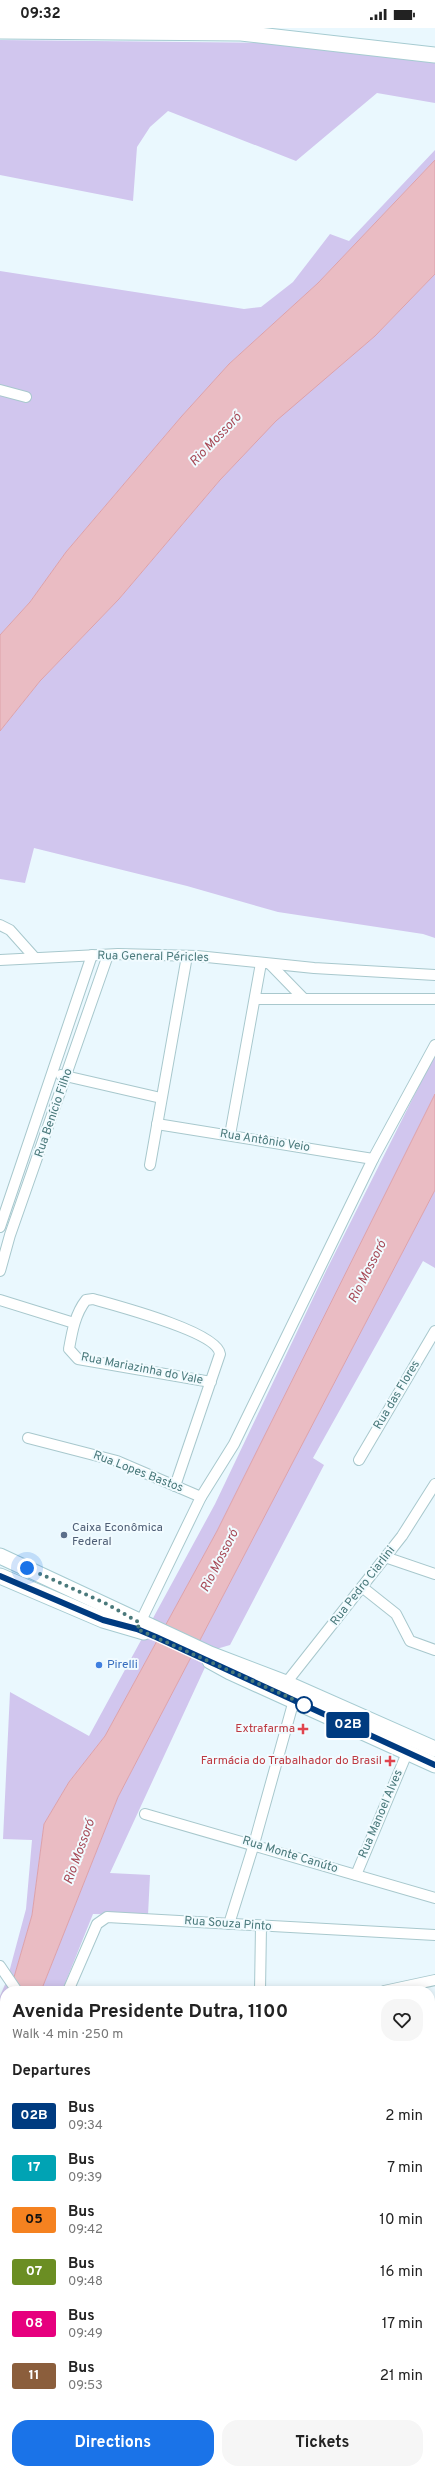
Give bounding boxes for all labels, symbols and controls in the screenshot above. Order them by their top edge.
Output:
text: 09:32 [20,5,61,24]
water label: Rio Mossoró [187,409,246,470]
street label: Rua General Péricles [97,948,209,966]
street label: Rua Benício Filho [31,1066,77,1160]
street label: Rua Antônio Veio [219,1126,311,1156]
water label: Rio Mossoró [345,1237,391,1306]
street label: Rua Mariazinha do Vale [80,1349,204,1389]
street label: Rua das Flores [370,1357,424,1433]
street label: Rua Lopes Bastos [91,1447,185,1497]
place label: Caixa Econômica Federal [72,1520,163,1550]
water label: Rio Mossoró [197,1526,243,1595]
marker: Caixa Econômica Federal [59,1530,69,1540]
street label: Rua Pedro Ciarlini [327,1543,399,1629]
your location [17,1558,37,1578]
place label: Pirelli [107,1657,138,1673]
marker: Pirelli [94,1660,104,1670]
unlabelled marker [295,1696,313,1714]
line badge: 02B [325,1712,371,1738]
text: 02B [334,1716,362,1733]
place label: Extrafarma [235,1721,295,1737]
marker: Extrafarma [298,1724,308,1734]
place label: Farmácia do Trabalhador do Brasil [201,1753,382,1769]
marker: Farmácia do Trabalhador do Brasil [385,1756,395,1766]
street label: Rua Manoel Alves [355,1767,407,1861]
water label: Rio Mossoró [61,1816,100,1887]
street label: Rua Monte Canúto [240,1833,340,1877]
street label: Rua Souza Pinto [184,1913,273,1935]
button: heart [381,1999,423,2041]
text: Avenida Presidente Dutra, 1100 [12,2000,288,2024]
text: Walk · 4 min · 250 m [12,2027,123,2043]
text: Departures [12,2062,91,2081]
text: Bus [68,2099,95,2118]
text: 02B [20,2107,48,2124]
text: 2 min [385,2107,423,2126]
text: 09:34 [68,2118,103,2134]
text: Bus [68,2151,95,2170]
text: 17 [27,2159,41,2176]
text: 7 min [387,2159,423,2178]
text: 09:39 [68,2170,102,2186]
text: Bus [68,2203,95,2222]
text: 05 [25,2211,43,2228]
text: 10 min [379,2211,423,2230]
text: 09:42 [68,2222,103,2238]
text: Bus [68,2255,95,2274]
text: 07 [26,2263,42,2280]
text: 16 min [380,2263,423,2282]
text: 09:48 [68,2274,103,2290]
text: Bus [68,2307,95,2326]
text: 08 [25,2315,43,2332]
text: 17 min [382,2315,423,2334]
text: 09:49 [68,2326,103,2342]
text: Bus [68,2359,95,2378]
text: 11 [28,2367,40,2384]
text: 21 min [380,2367,423,2386]
text: 09:53 [68,2378,103,2394]
button: Directions [12,2420,214,2466]
button: Tickets [222,2420,423,2466]

